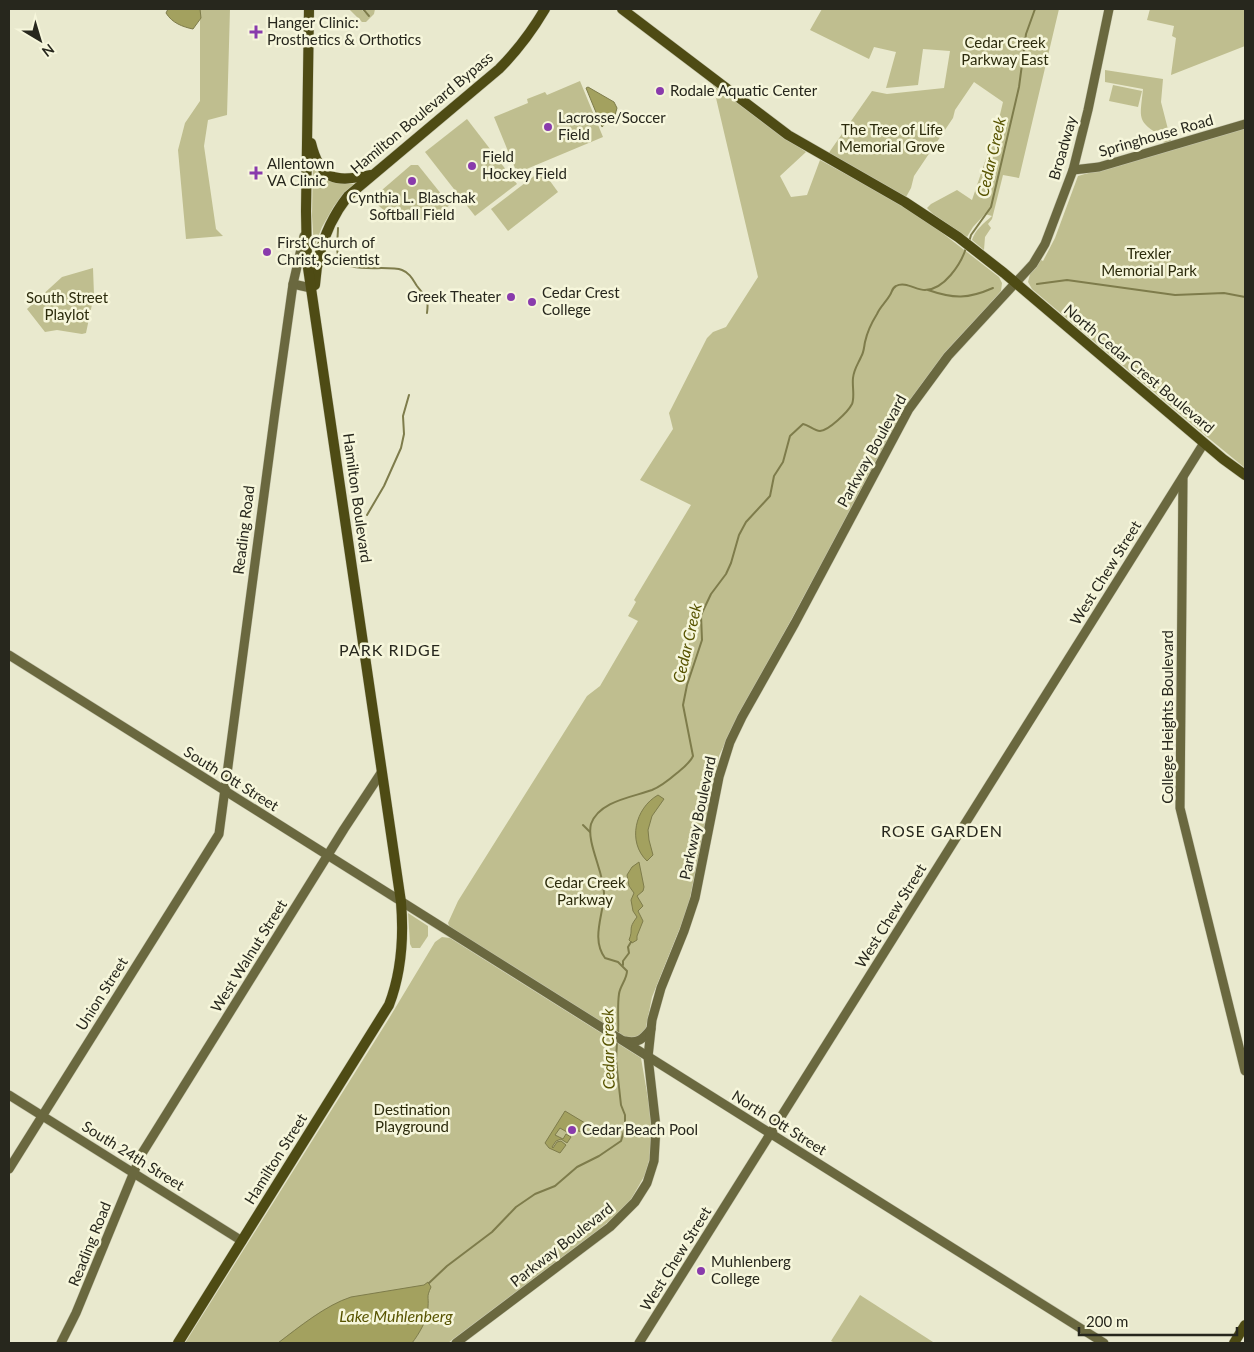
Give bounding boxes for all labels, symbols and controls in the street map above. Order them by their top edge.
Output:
place label: Hanger Clinic: Prosthetics & Orthotics [267,13,421,48]
north arrow [15,15,65,65]
marker: Hanger Clinic: Prosthetics & Orthotics [249,25,263,39]
park label: Cedar Creek Parkway East [961,33,1049,68]
text: N [39,41,58,61]
street label: Hamilton Boulevard Bypass [346,47,496,177]
place label: Rodale Aquatic Center [670,81,818,99]
marker: Rodale Aquatic Center [654,85,666,97]
place label: Lacrosse/Soccer Field [558,108,666,143]
street label: Springhouse Road [1096,110,1215,160]
street label: Broadway [1044,113,1080,182]
water label: Cedar Creek [972,115,1009,198]
park label: The Tree of Life Memorial Grove [839,120,945,155]
marker: Lacrosse/Soccer Field [542,121,554,133]
place label: Field Hockey Field [482,147,567,182]
place label: Allentown VA Clinic [267,154,334,189]
marker: Field Hockey Field [466,160,478,172]
marker: Allentown VA Clinic [249,166,263,180]
marker: Cynthia L. Blaschak Softball Field [406,175,418,187]
place label: Cynthia L. Blaschak Softball Field [348,188,476,223]
place label: First Church of Christ, Scientist [277,233,380,268]
park label: Trexler Memorial Park [1101,244,1197,279]
marker: First Church of Christ, Scientist [261,246,273,258]
place label: Cedar Crest College [542,283,620,318]
place label: Greek Theater [407,287,502,305]
park label: South Street Playlot [26,288,109,323]
marker: Greek Theater [505,291,517,303]
marker: Cedar Crest College [526,296,538,308]
street label: North Cedar Crest Boulevard [1061,300,1218,436]
street label: Parkway Boulevard [833,391,909,510]
street label: Hamilton Boulevard [340,432,376,564]
street label: Reading Road [229,484,257,575]
street label: West Chew Street [1066,517,1145,628]
water label: Cedar Creek [668,601,705,684]
street label: College Heights Boulevard [1158,630,1176,804]
district label: PARK RIDGE [339,640,441,659]
street label: South Ott Street [181,742,283,815]
street label: Parkway Boulevard [675,754,719,881]
district label: ROSE GARDEN [881,821,1003,840]
street label: West Chew Street [851,860,930,971]
park label: Cedar Creek Parkway [544,873,626,908]
street label: West Walnut Street [206,895,290,1015]
street label: Union Street [72,953,131,1033]
water label: Cedar Creek [597,1008,618,1090]
street label: North Ott Street [729,1086,831,1159]
park label: Destination Playground [374,1100,450,1135]
street label: Hamilton Street [240,1109,311,1207]
street label: South 24th Street [79,1117,188,1194]
place label: Cedar Beach Pool [582,1120,698,1138]
marker: Cedar Beach Pool [566,1124,578,1136]
street label: Parkway Boulevard [506,1198,617,1290]
street label: Reading Road [64,1199,114,1289]
street label: West Chew Street [636,1203,715,1314]
place label: Muhlenberg College [711,1252,791,1287]
marker: Muhlenberg College [695,1265,707,1277]
scale bar [1079,1304,1236,1336]
water label: Lake Muhlenberg [339,1306,453,1325]
text: 200 m [1086,1312,1128,1330]

